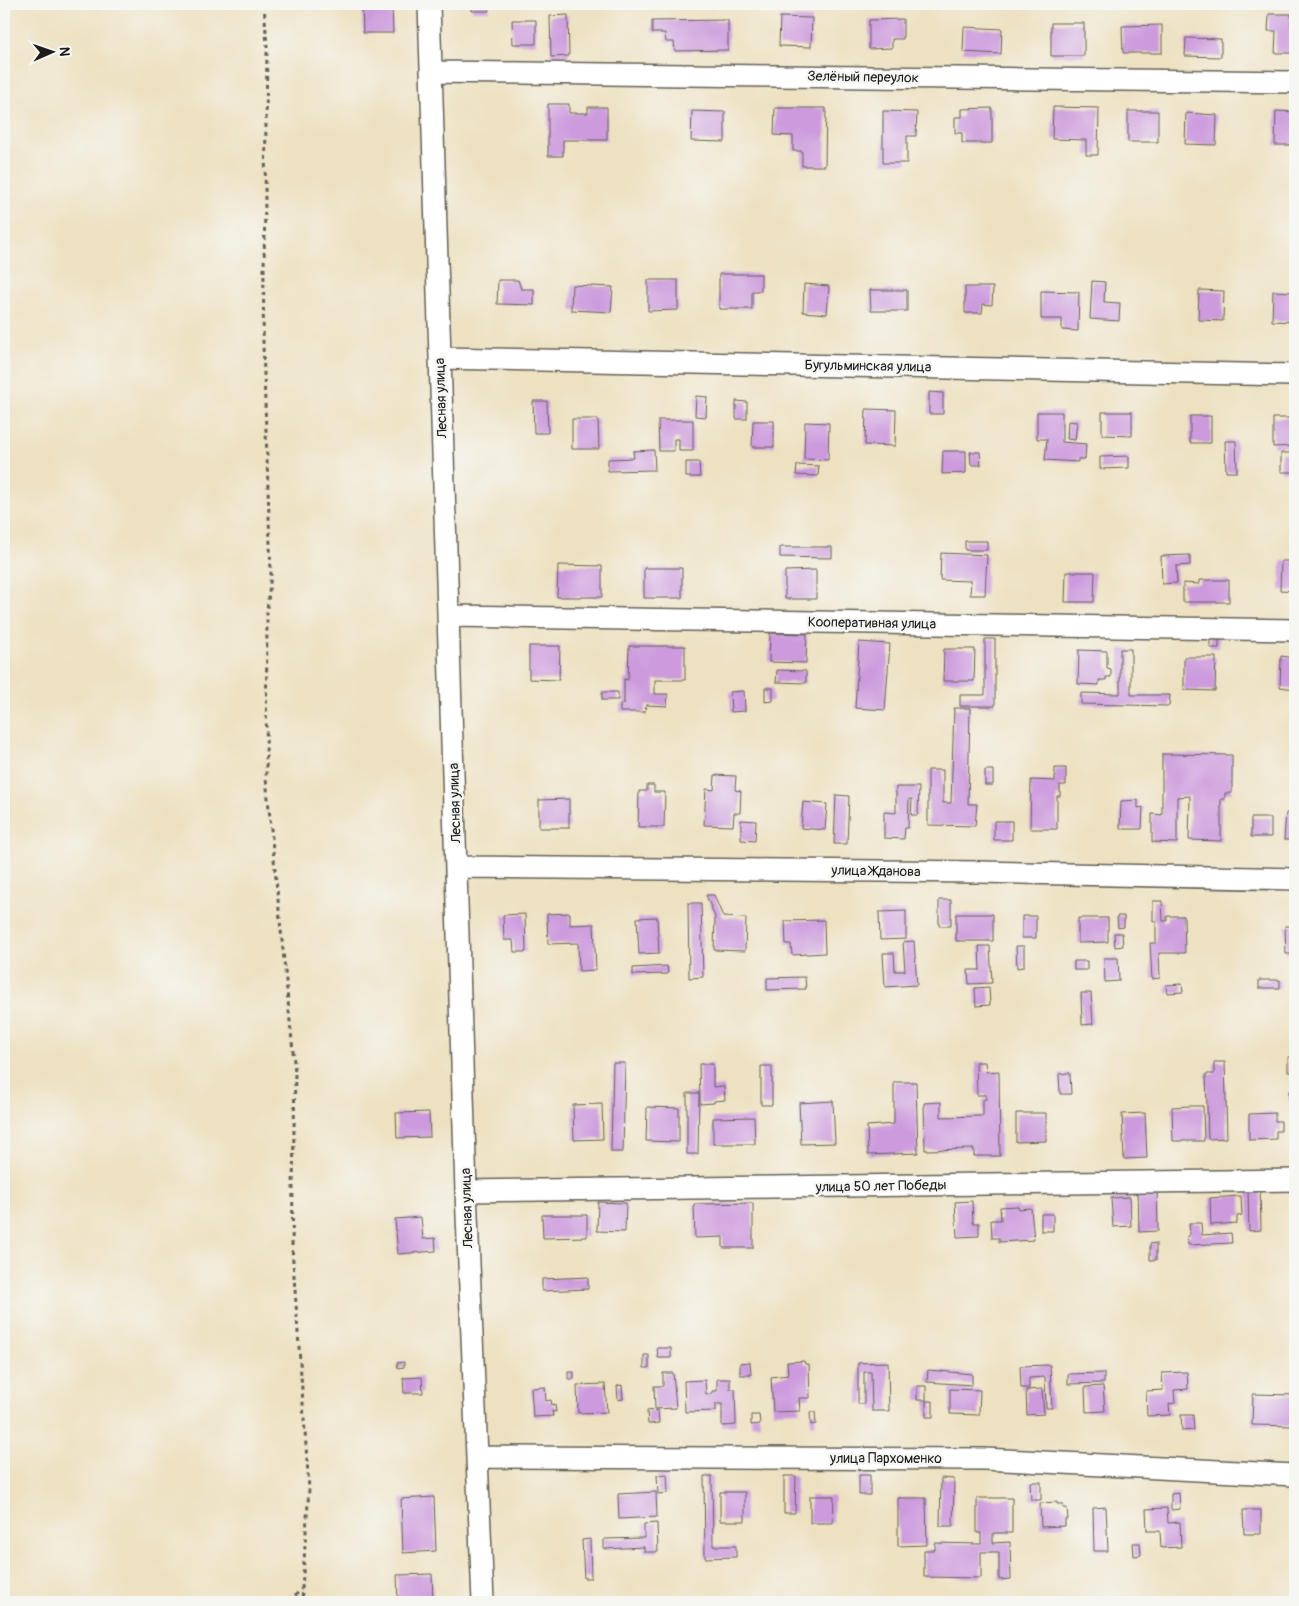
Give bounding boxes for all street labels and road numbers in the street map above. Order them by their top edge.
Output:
street label: Зелёный переулок [807,68,919,86]
street label: Бугульминская улица [805,356,931,376]
street label: Лесная улица [431,358,451,439]
street label: Кооперативная улица [808,613,936,633]
street label: Лесная улица [445,763,465,844]
street label: улица Жданова [830,862,921,880]
street label: Лесная улица [457,1168,477,1249]
street label: улица 50 лет Победы [815,1176,946,1196]
street label: улица Пархоменко [829,1450,942,1467]

